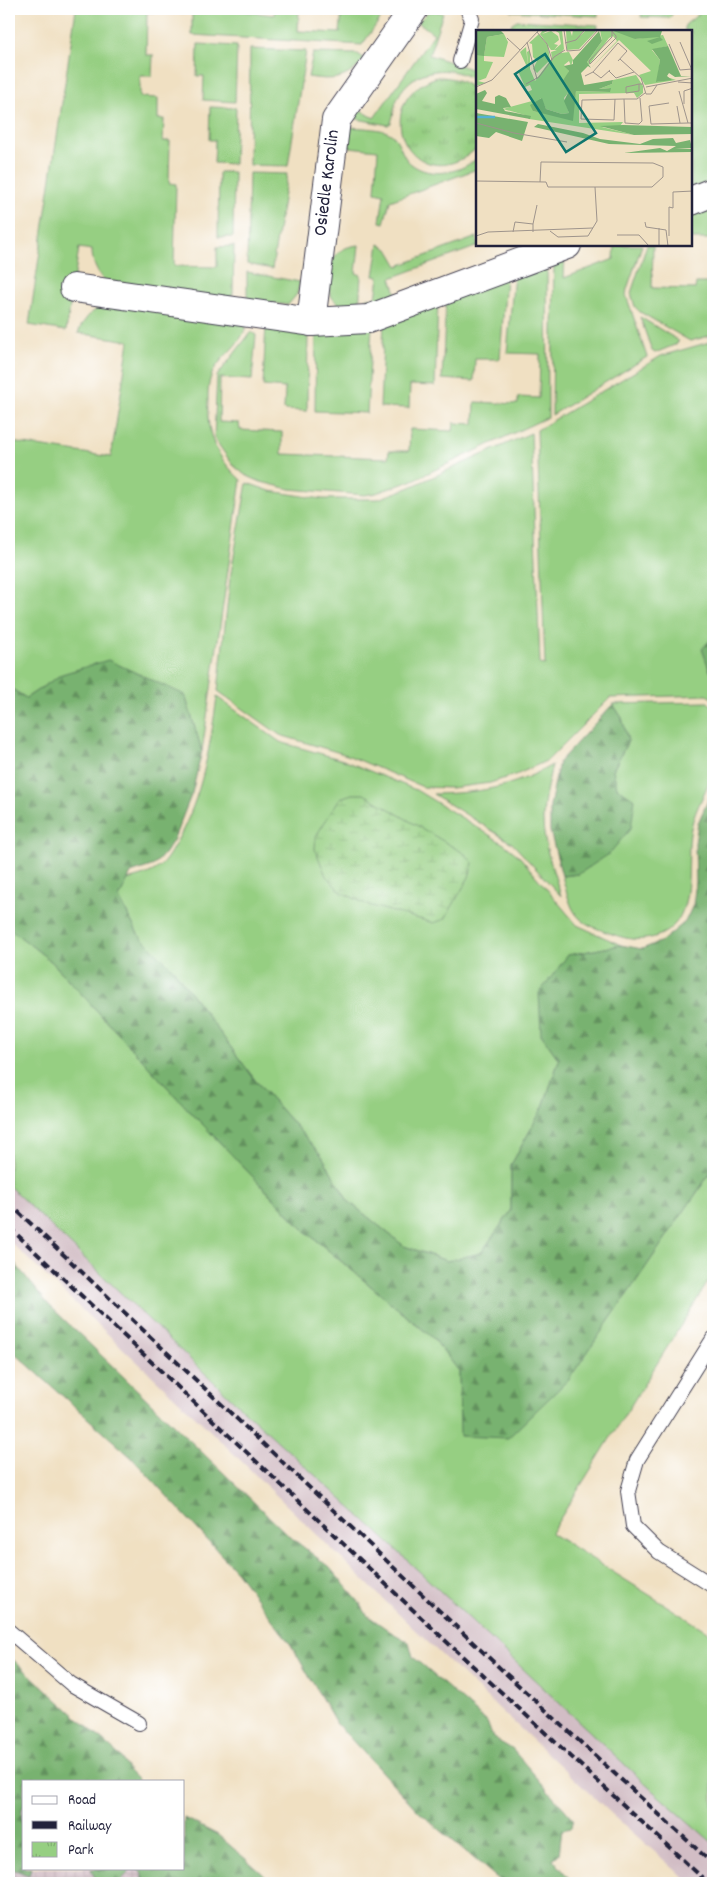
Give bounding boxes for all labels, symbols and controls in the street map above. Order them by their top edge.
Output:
inset map [476,30,692,246]
street label: Osiedle Karolin [308,128,348,238]
legend [22,1780,185,1870]
text: Road [68,1790,96,1812]
text: Railway [68,1816,112,1838]
text: Park [68,1840,94,1862]

